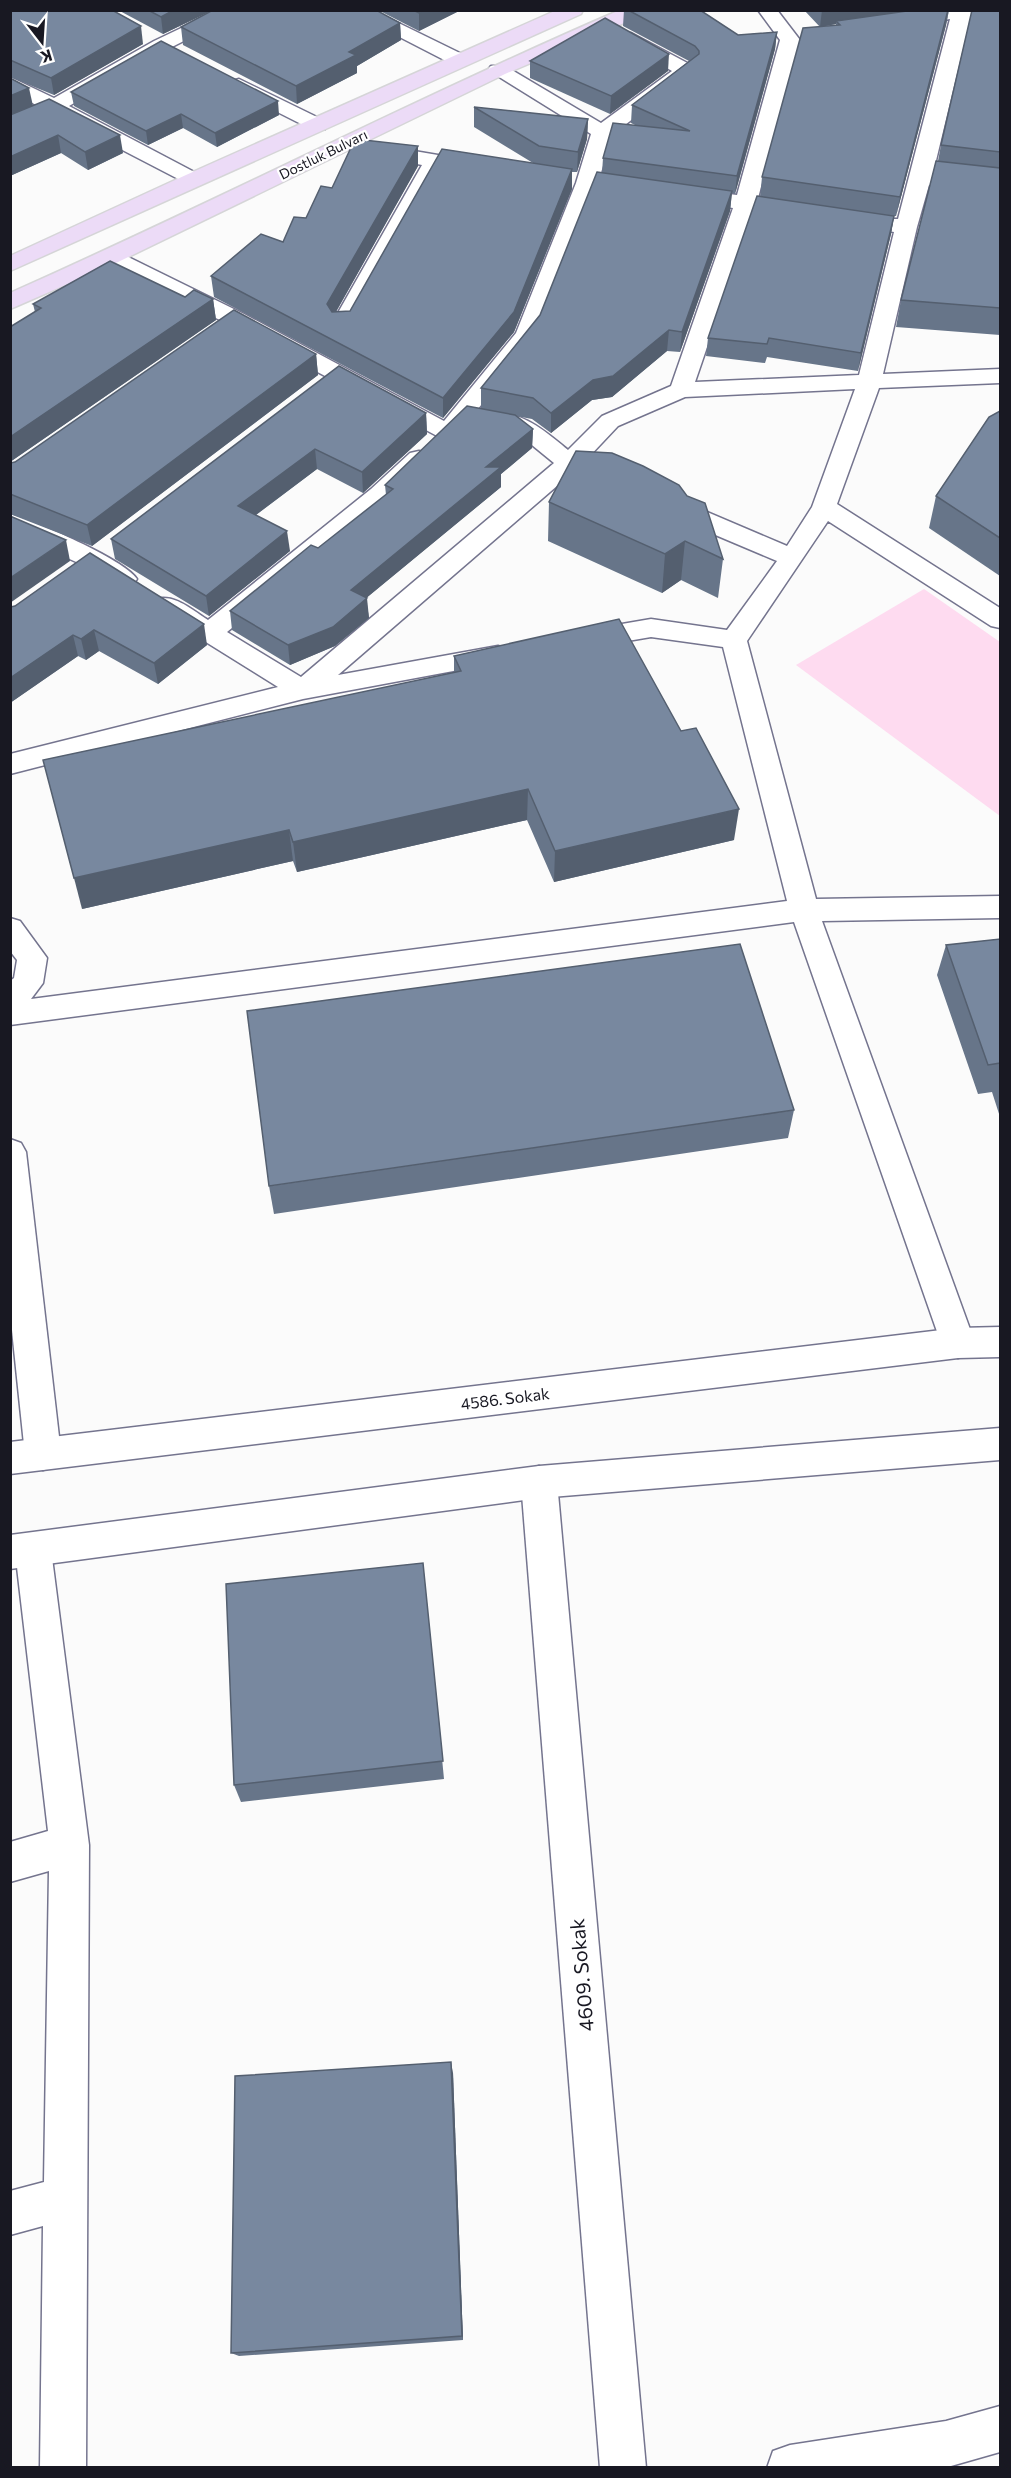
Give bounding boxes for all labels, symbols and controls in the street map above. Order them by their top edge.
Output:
north arrow [12,12,72,72]
text: K [38,46,55,68]
street label: Dostluk Bulvarı [276,125,370,183]
street label: 4586. Sokak [459,1383,551,1413]
street label: 4609. Sokak [564,1917,598,2033]

